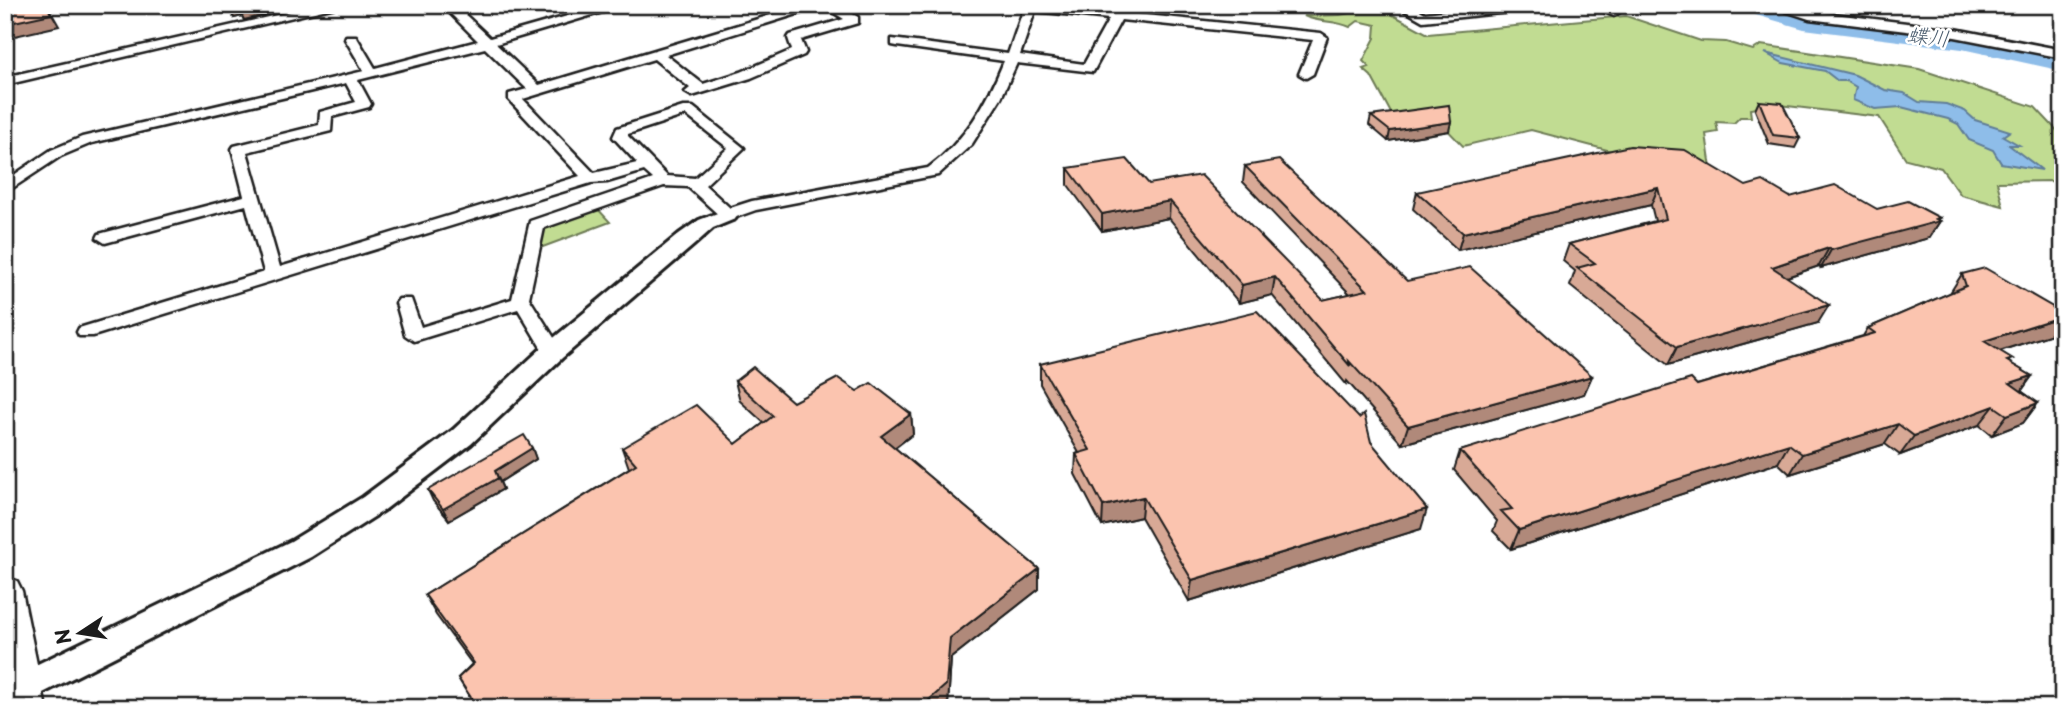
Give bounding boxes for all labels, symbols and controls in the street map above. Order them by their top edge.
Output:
water label: 蝶川 [1905,17,1951,53]
north arrow [46,598,116,668]
text: N [47,626,78,647]

